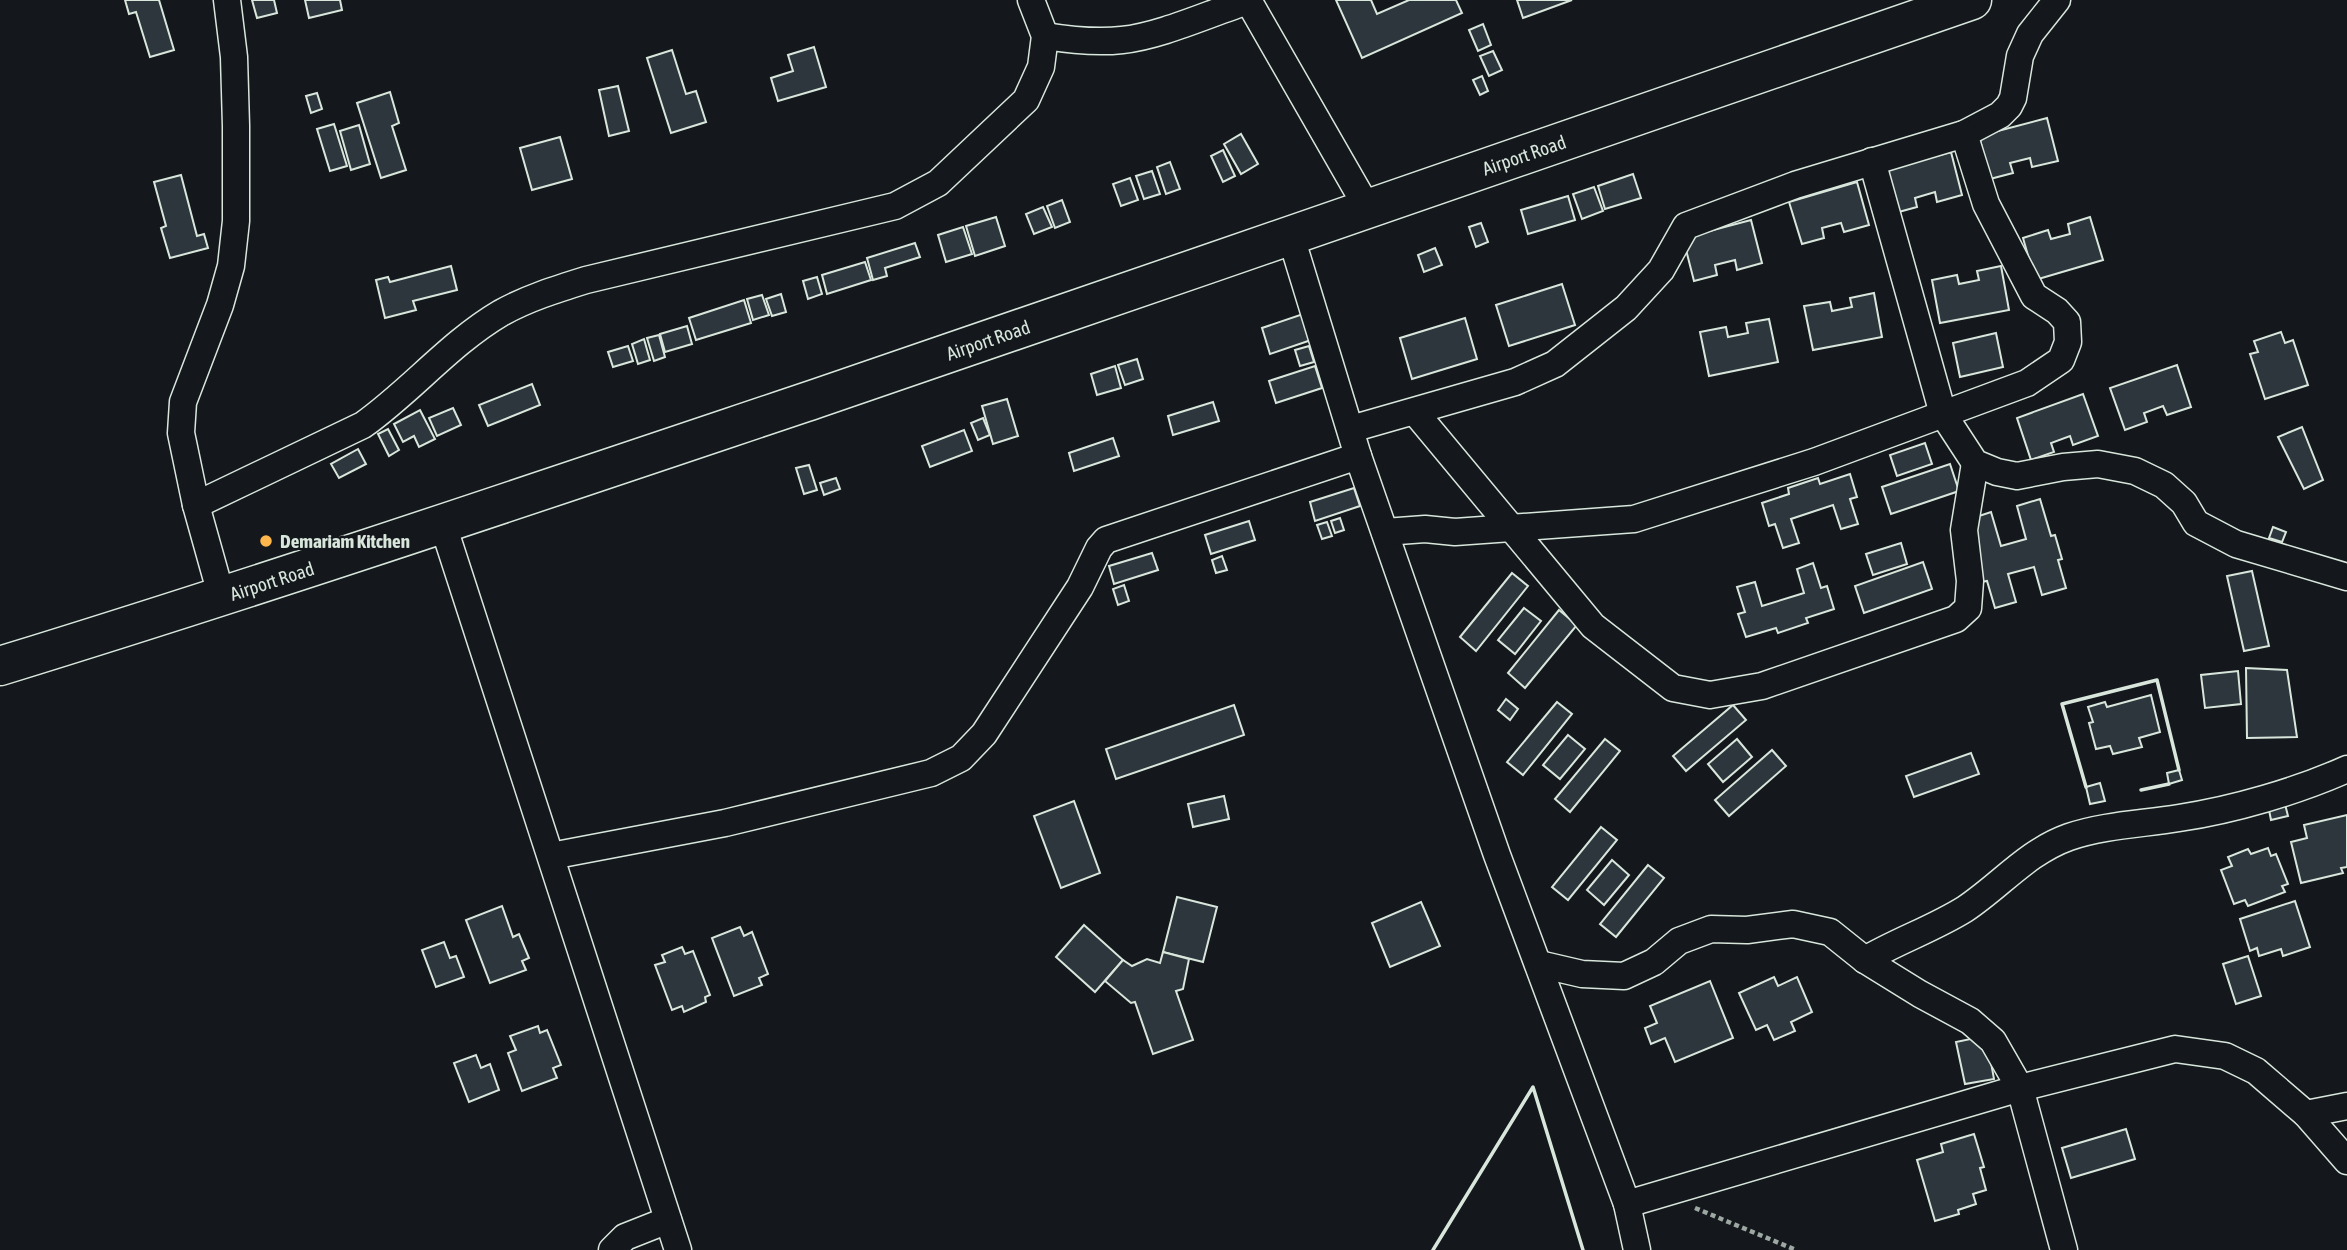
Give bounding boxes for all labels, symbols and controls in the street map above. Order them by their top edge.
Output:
street label: Airport Road [1479,130,1569,180]
street label: Airport Road [943,315,1033,365]
place label: Demariam Kitchen [280,530,410,552]
marker: Demariam Kitchen [258,533,274,549]
street label: Airport Road [227,557,317,605]

